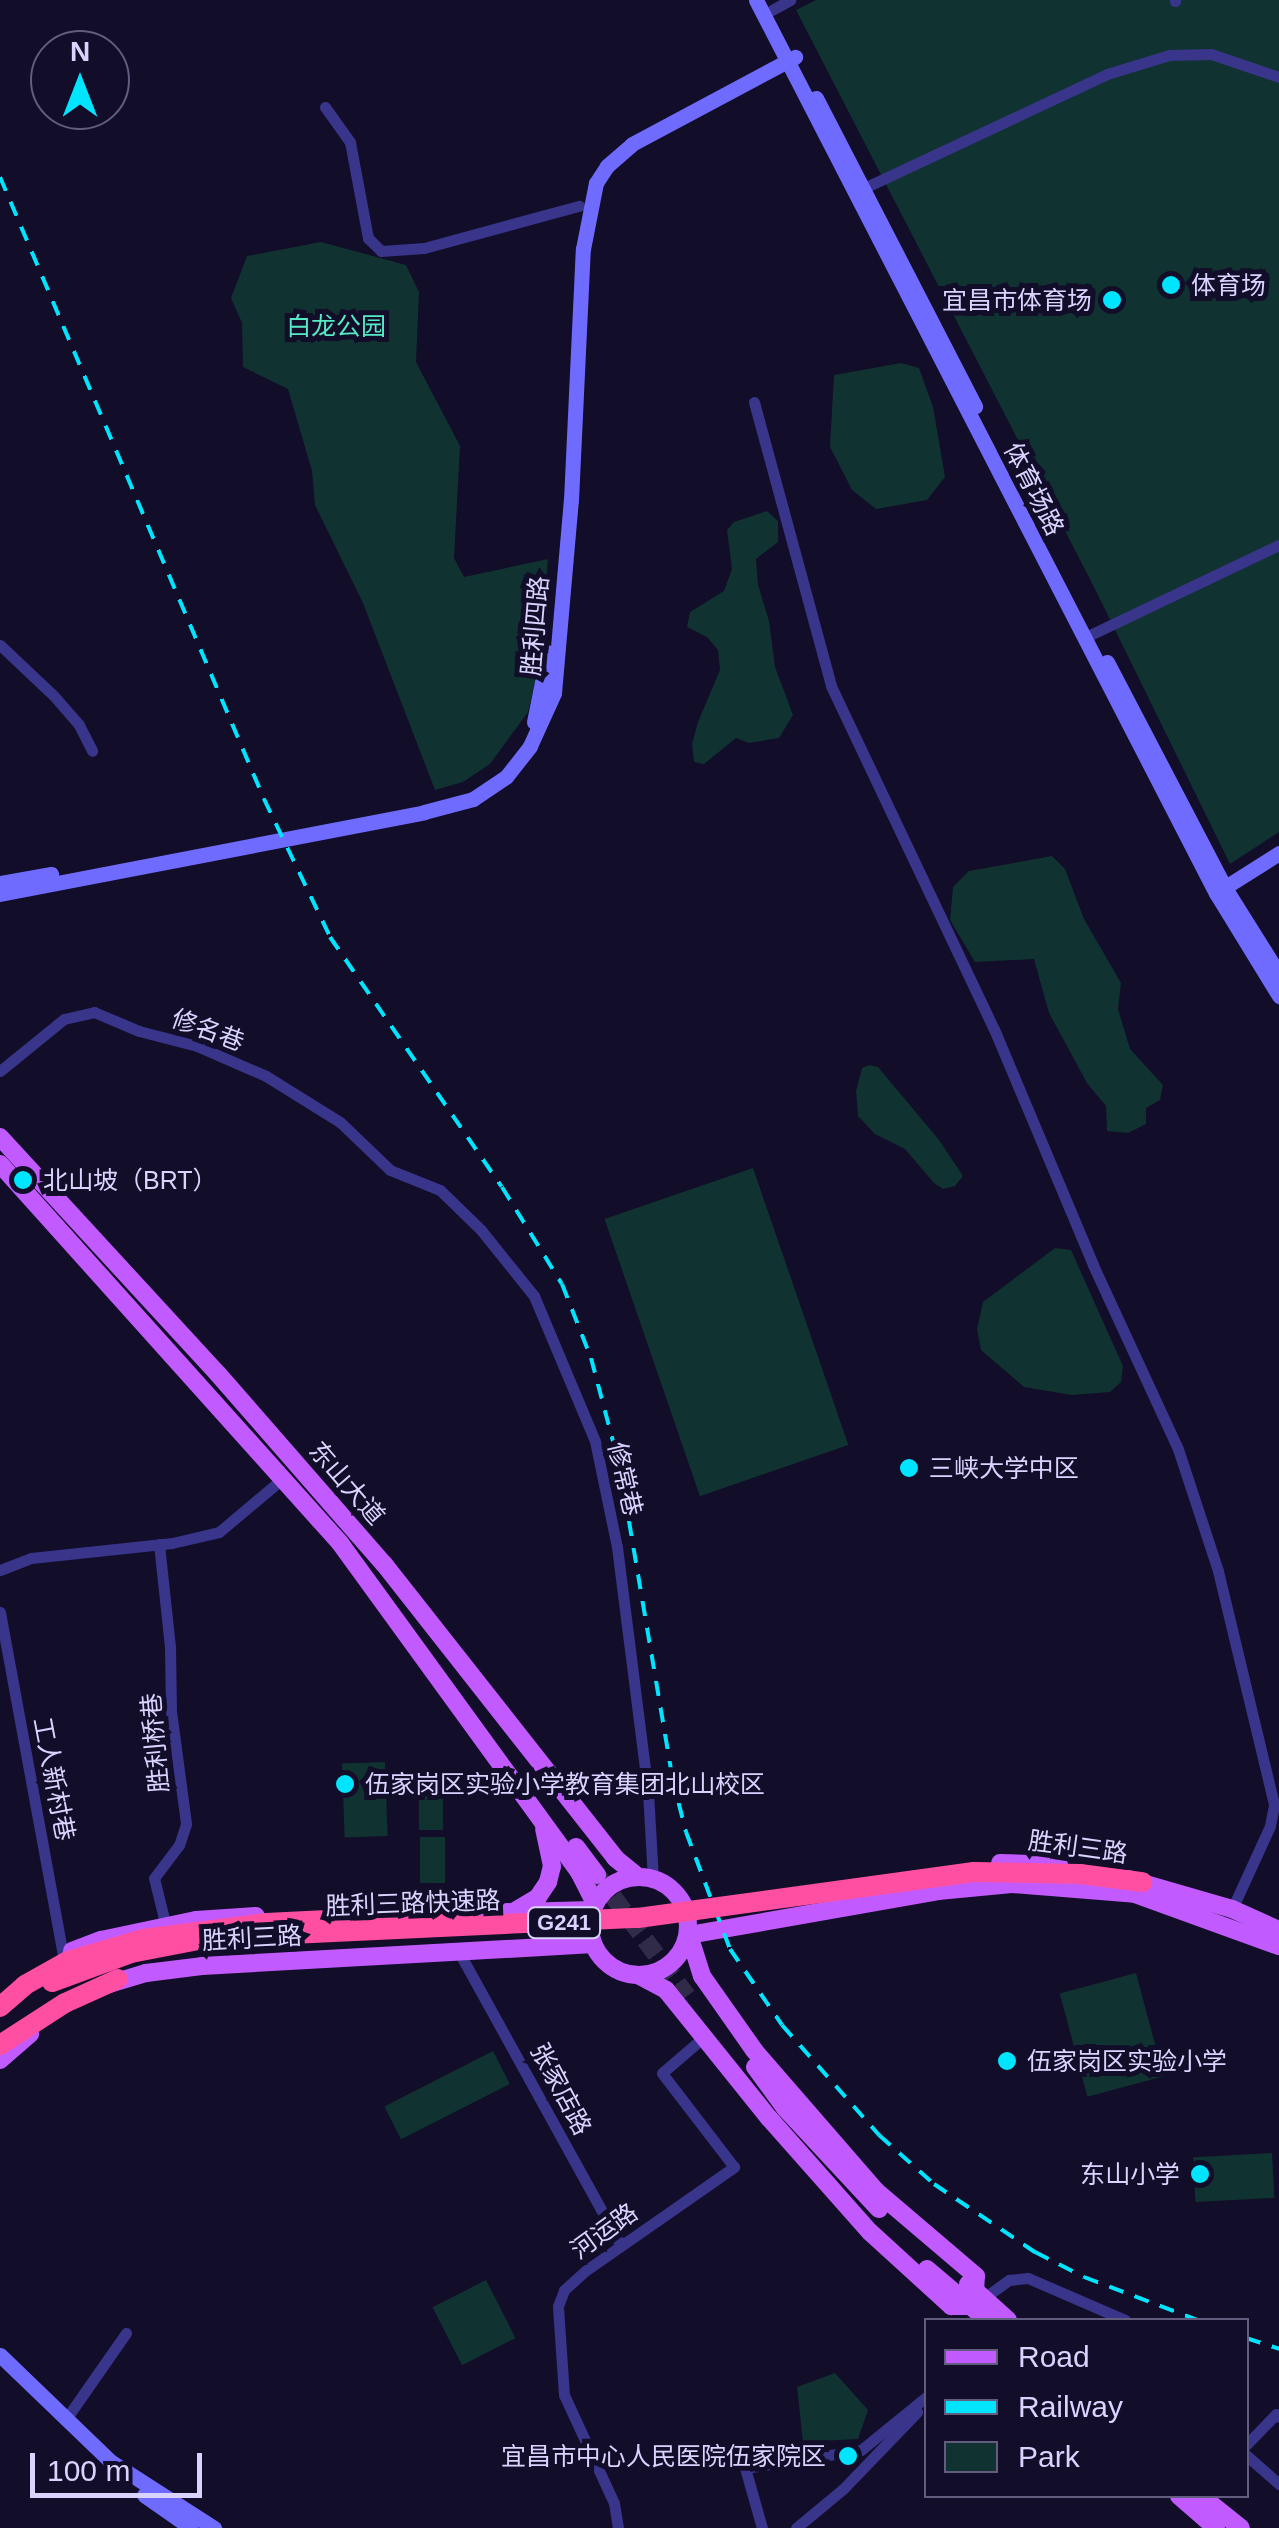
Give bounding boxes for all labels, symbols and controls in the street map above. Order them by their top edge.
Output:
north arrow [30,30,130,130]
text: N [70,36,90,67]
place label: 体育场 [1191,270,1266,300]
marker: 体育场 [1160,274,1182,296]
place label: 宜昌市体育场 [942,285,1092,315]
marker: 宜昌市体育场 [1101,289,1123,311]
park label: 白龙公园 [286,311,386,341]
street label: 体育场路 [998,438,1070,540]
street label: 胜利四路 [516,575,554,677]
street label: 修名巷 [168,1003,248,1057]
place label: 北山坡（BRT） [43,1165,218,1195]
marker: 北山坡（BRT） [12,1169,34,1191]
street label: 东山大道 [303,1435,391,1531]
street label: 修常巷 [602,1439,648,1519]
place label: 三峡大学中区 [929,1453,1079,1483]
marker: 三峡大学中区 [898,1457,920,1479]
street label: 胜利桥巷 [136,1692,174,1794]
street label: 工人新村巷 [27,1715,81,1843]
place label: 伍家岗区实验小学教育集团北山校区 [365,1769,765,1799]
marker: 伍家岗区实验小学教育集团北山校区 [334,1773,356,1795]
street label: 胜利三路 [1026,1825,1130,1869]
street label: 胜利三路快速路 [325,1885,501,1921]
road number: G241 [526,1906,602,1940]
street label: 胜利三路 [201,1920,303,1956]
street label: 张家店路 [524,2038,598,2140]
place label: 伍家岗区实验小学 [1027,2046,1227,2076]
marker: 伍家岗区实验小学 [996,2050,1018,2072]
place label: 东山小学 [1080,2159,1180,2189]
marker: 东山小学 [1189,2163,1211,2185]
street label: 河运路 [565,2197,643,2265]
legend [924,2318,1249,2498]
text: Road [1018,2340,1090,2373]
text: Railway [1018,2390,1123,2423]
scale bar [35,2433,208,2495]
text: Park [1018,2440,1080,2473]
place label: 宜昌市中心人民医院伍家院区 [501,2441,826,2471]
marker: 宜昌市中心人民医院伍家院区 [835,2443,861,2469]
text: 100 m [47,2454,130,2487]

